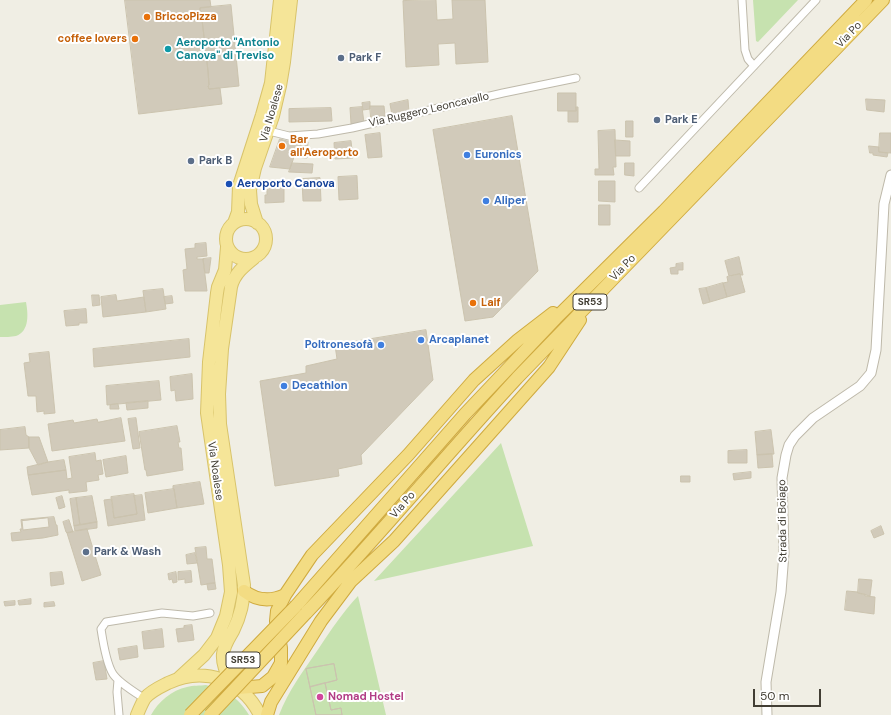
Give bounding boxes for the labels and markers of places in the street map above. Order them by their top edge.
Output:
place label: BriccoPizza [155,10,217,24]
marker: BriccoPizza [142,12,152,22]
place label: coffee lovers [58,32,127,46]
marker: coffee lovers [130,34,140,44]
place label: Aeroporto "Antonio Canova" di Treviso [176,36,279,62]
marker: Aeroporto "Antonio Canova" di Treviso [163,44,173,54]
place label: Park F [349,51,381,65]
marker: Park F [336,53,346,63]
place label: Park E [665,113,698,127]
marker: Park E [652,115,662,125]
place label: Bar all'Aeroporto [290,133,359,159]
marker: Bar all'Aeroporto [277,141,287,151]
place label: Euronics [475,148,522,162]
marker: Euronics [462,150,472,160]
place label: Park B [199,154,232,168]
marker: Park B [186,156,196,166]
place label: Aeroporto Canova [237,177,335,191]
marker: Aeroporto Canova [224,179,234,189]
place label: Aliper [494,194,526,208]
marker: Aliper [481,196,491,206]
place label: Laif [481,296,501,310]
marker: Laif [468,298,478,308]
place label: Arcaplanet [429,333,489,347]
marker: Arcaplanet [416,335,426,345]
place label: Poltronesofà [305,338,373,352]
marker: Poltronesofà [376,340,386,350]
place label: Decathlon [292,379,347,393]
marker: Decathlon [279,381,289,391]
place label: Park & Wash [94,545,161,559]
marker: Park & Wash [81,547,91,557]
place label: Nomad Hostel [328,690,404,704]
marker: Nomad Hostel [315,692,325,702]

